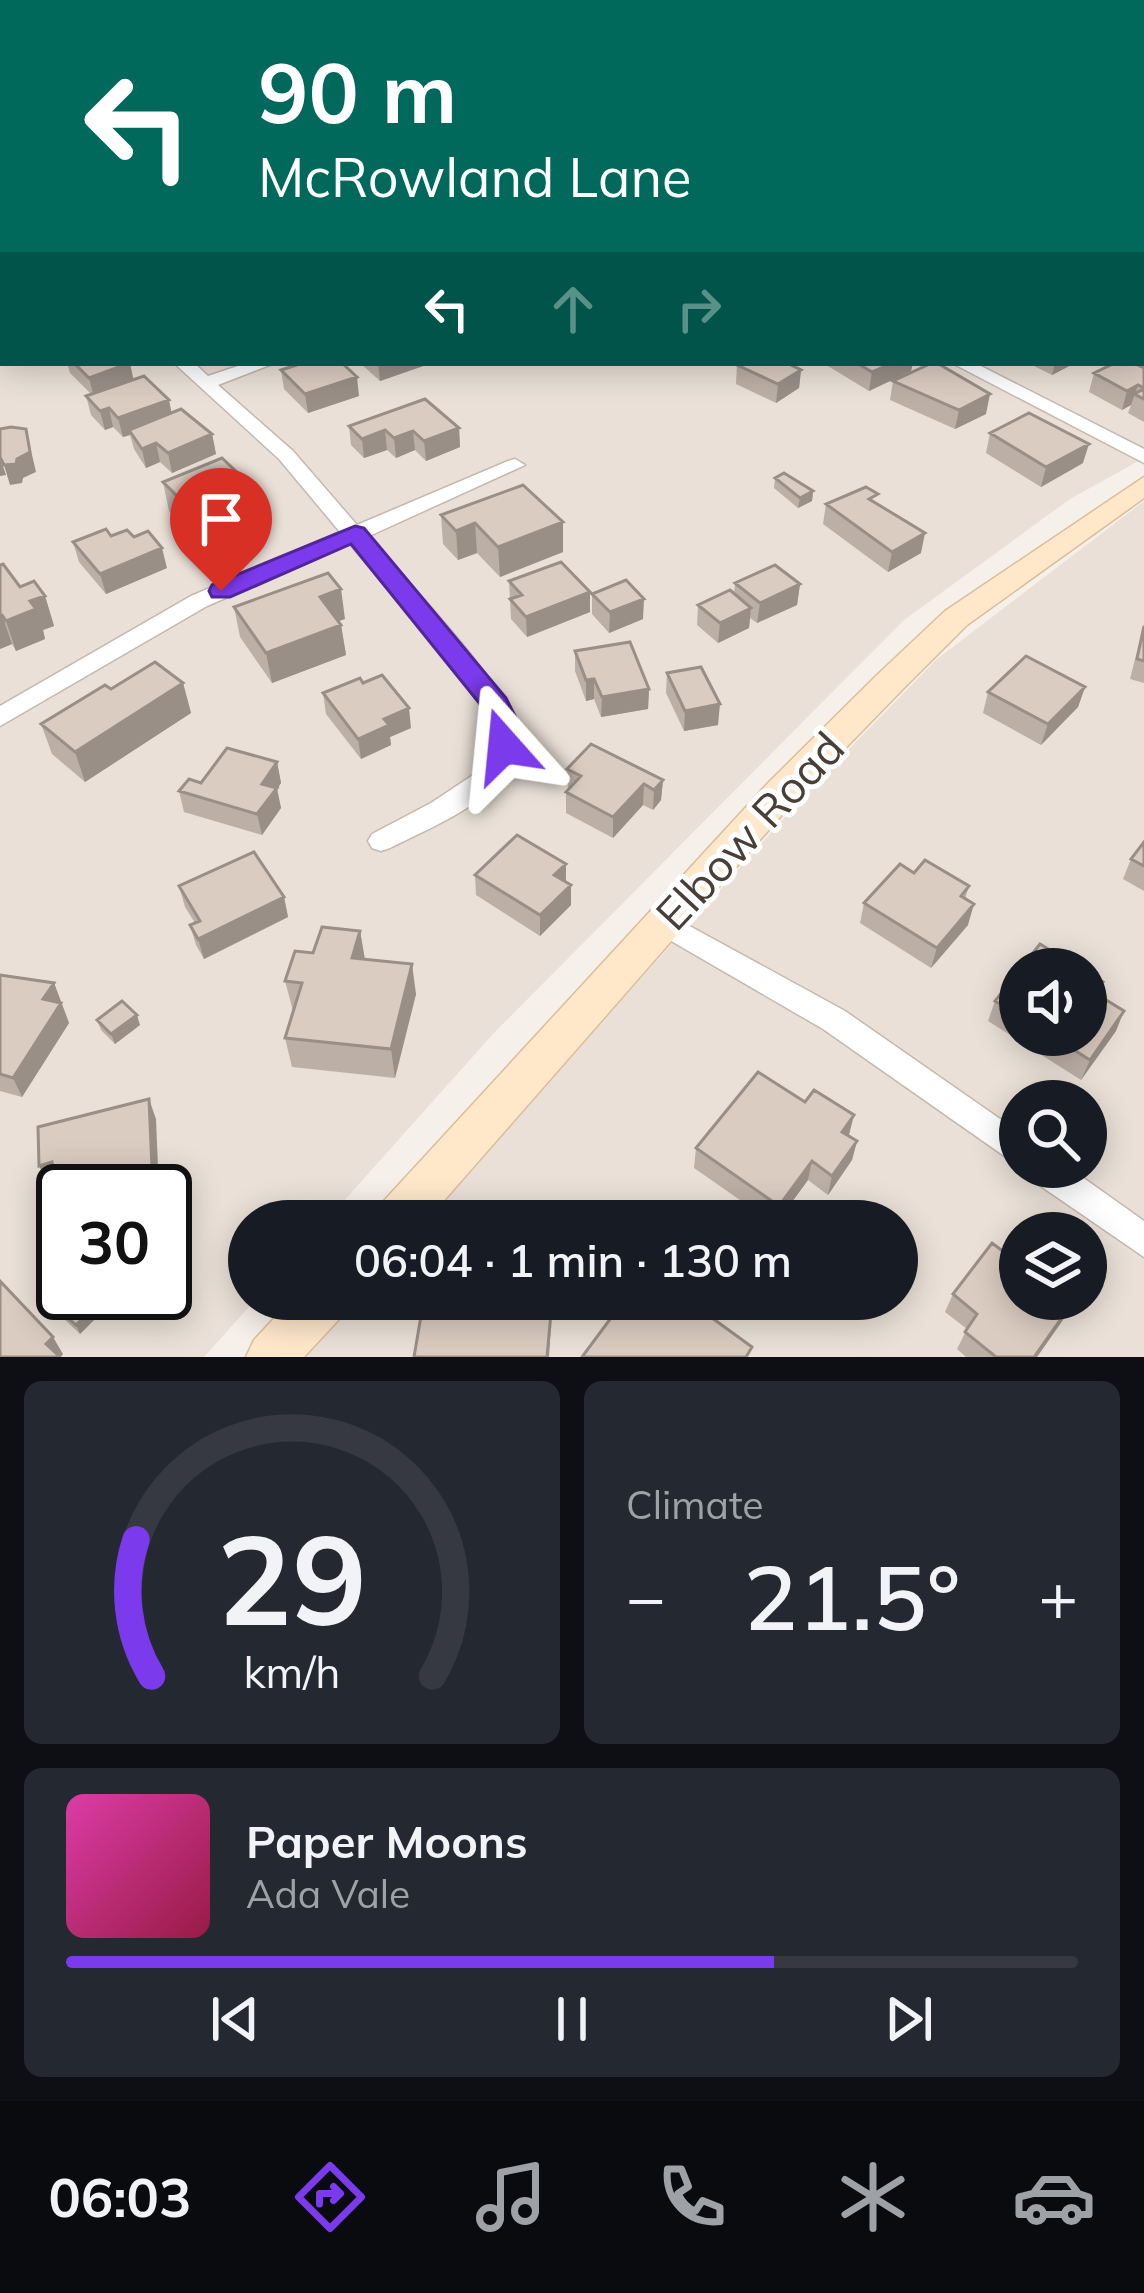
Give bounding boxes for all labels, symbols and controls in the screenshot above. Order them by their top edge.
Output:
text: 90 m [258,39,457,144]
icon: left [60,48,216,204]
text: McRowland Lane [258,143,691,211]
icon: left [414,276,480,342]
icon: ahead [540,276,606,342]
icon: right [666,276,732,342]
pin [170,468,272,591]
icon: arrive [188,486,254,552]
position arrow [441,683,567,809]
street label: Elbow Road [643,720,855,941]
map controls [999,948,1107,1320]
button: sound [999,948,1107,1056]
button: search [999,1080,1107,1188]
speed limit sign: 30 [36,1164,192,1320]
button: layers [999,1212,1107,1320]
text: 06:04 · 1 min · 130 m [354,1232,792,1288]
text: Climate [626,1480,764,1529]
text: 29 [217,1500,367,1656]
text: 21.5° [743,1540,961,1653]
text: − [626,1555,666,1638]
text: + [1038,1555,1078,1638]
text: km/h [243,1644,341,1698]
text: Paper Moons [246,1813,528,1869]
text: Ada Vale [246,1869,410,1918]
icon: previous [202,1986,268,2052]
icon: pause [539,1986,605,2052]
icon: next [876,1986,942,2052]
icon: directions [288,2155,372,2239]
icon: music [469,2155,553,2239]
icon: phone [650,2155,734,2239]
icon: climate [831,2155,915,2239]
icon: car [1012,2155,1096,2239]
text: 06:03 [48,2163,191,2231]

